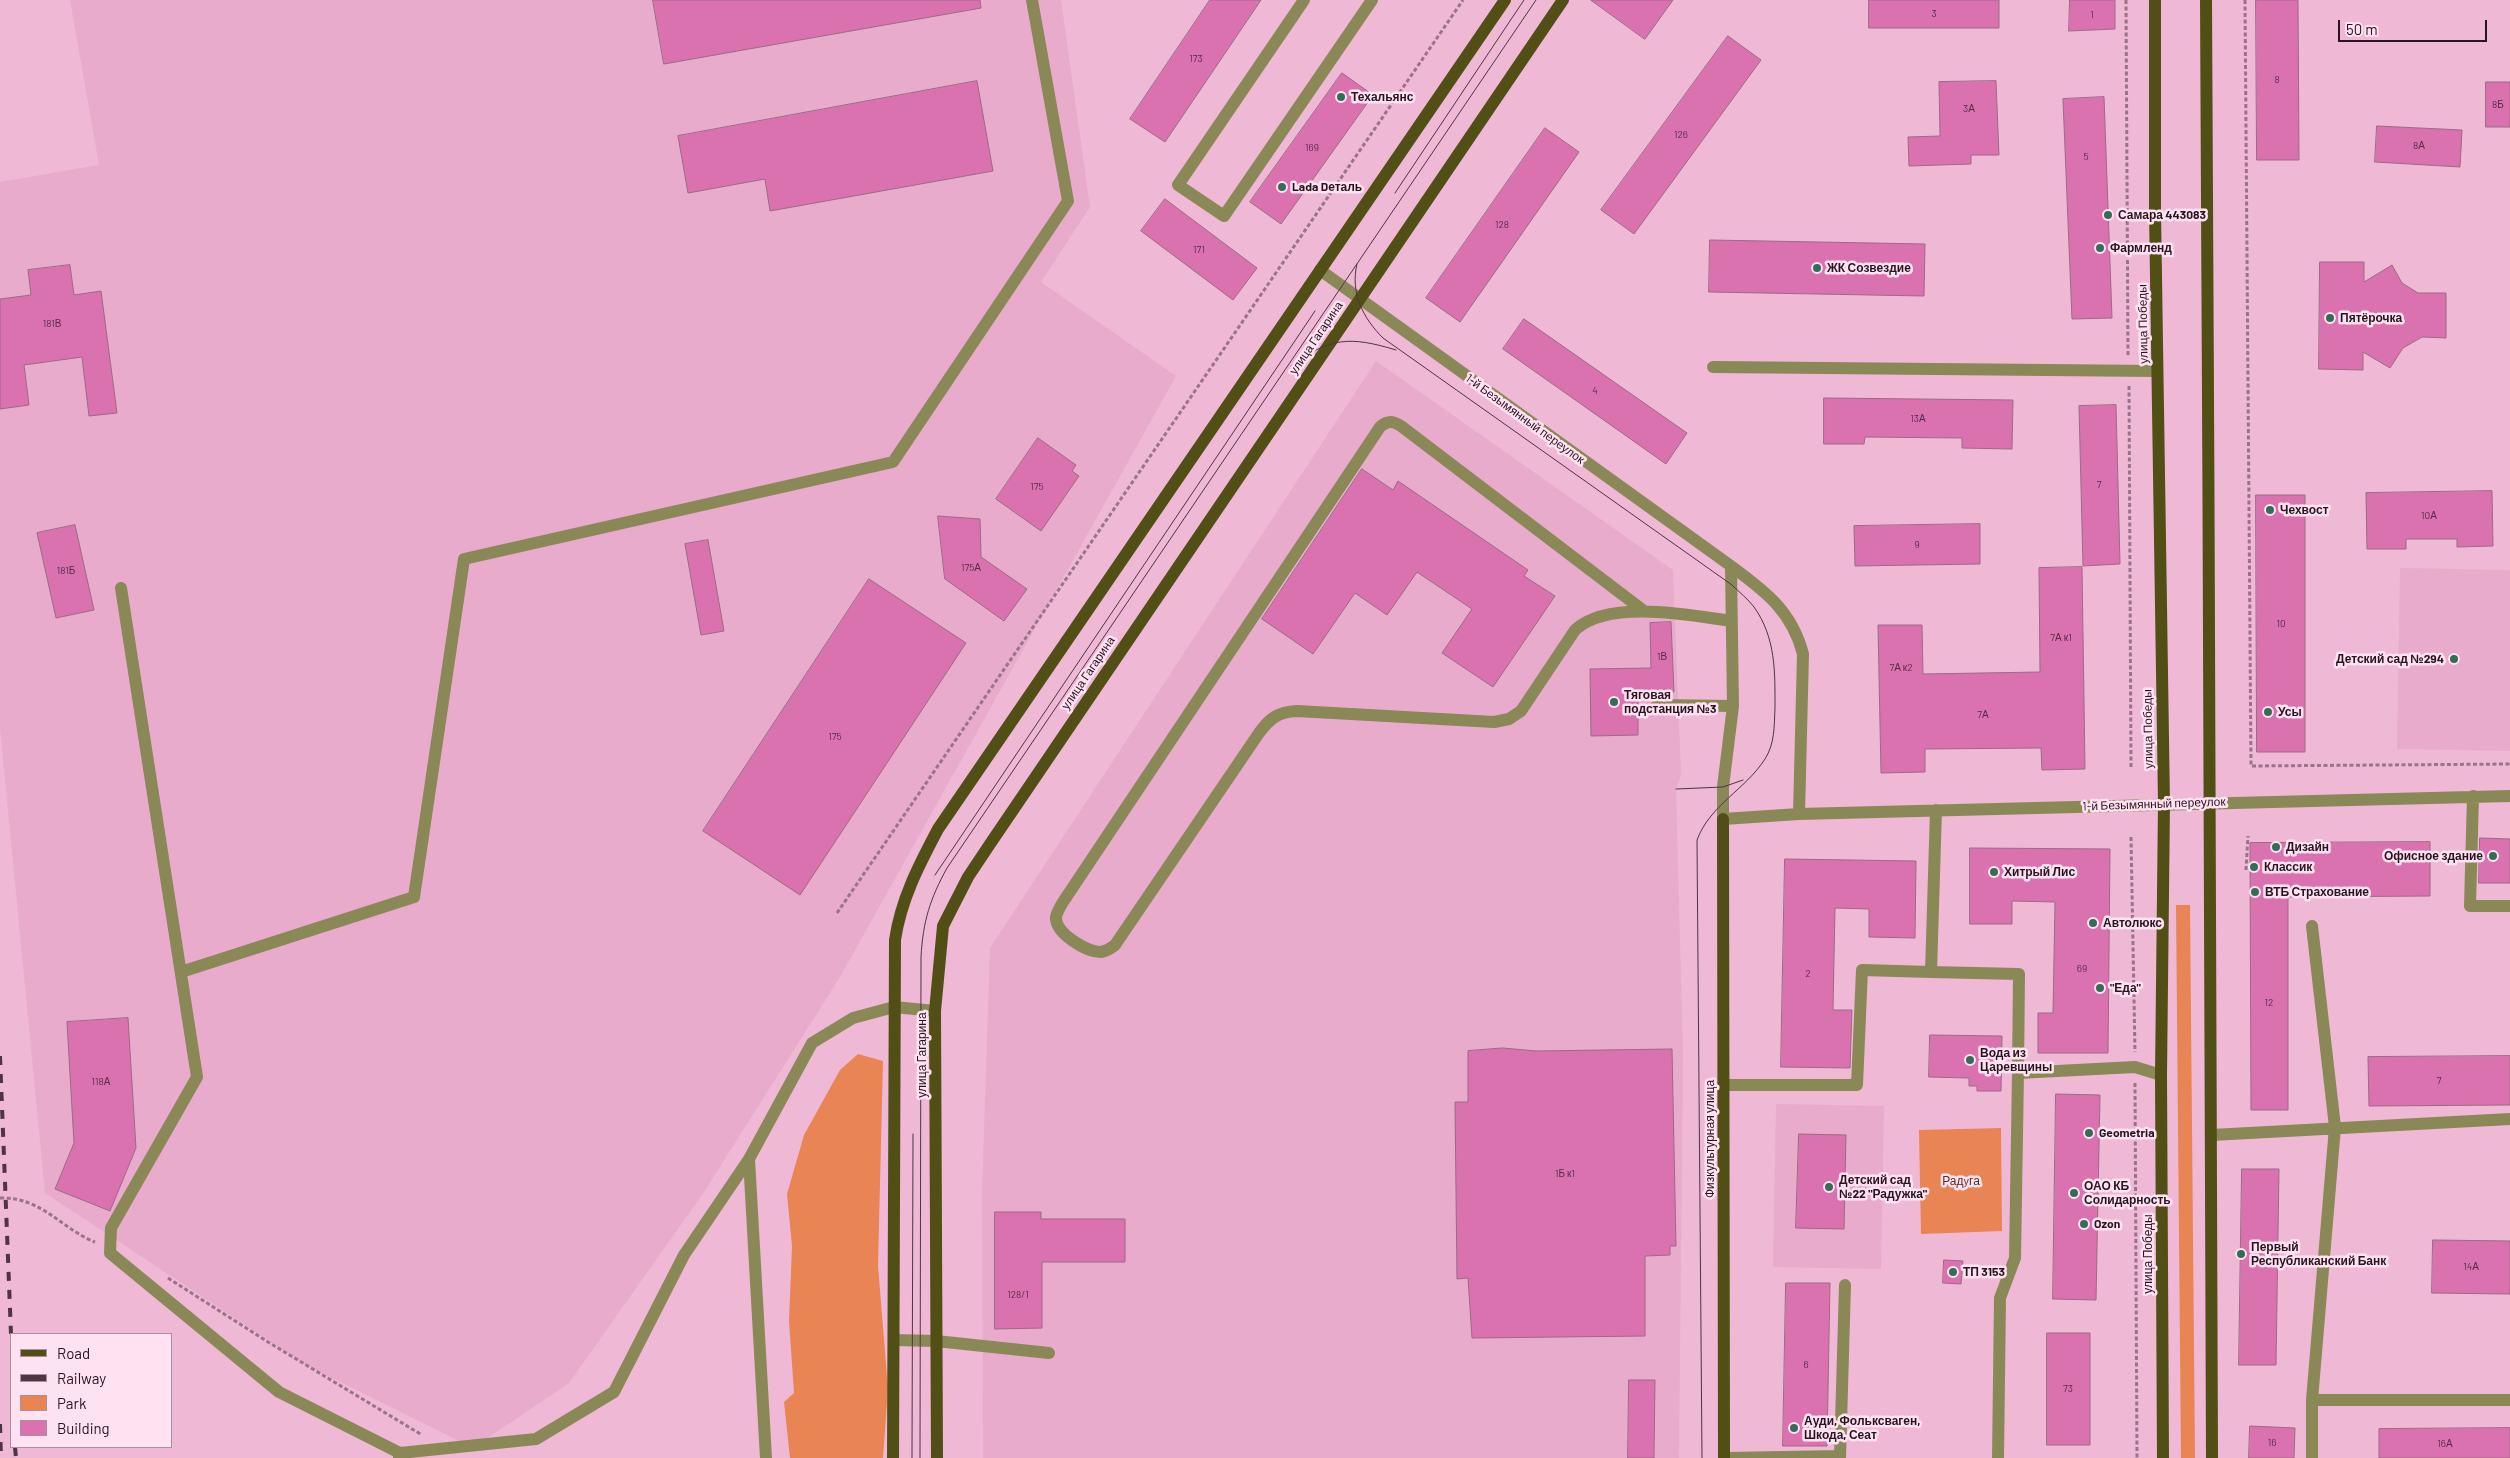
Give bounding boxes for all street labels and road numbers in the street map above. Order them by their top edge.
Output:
street label: улица Победы [2135,284,2151,364]
street label: улица Гагарина [1286,299,1346,377]
street label: 1-й Безымянный переулок [1463,371,1587,467]
street label: улица Гагарина [1058,634,1118,712]
street label: улица Победы [2140,689,2156,769]
street label: 1-й Безымянный переулок [2082,794,2226,814]
street label: улица Гагарина [915,1012,929,1098]
street label: Физкультурная улица [1703,1080,1717,1198]
street label: улица Победы [2141,1214,2155,1294]

